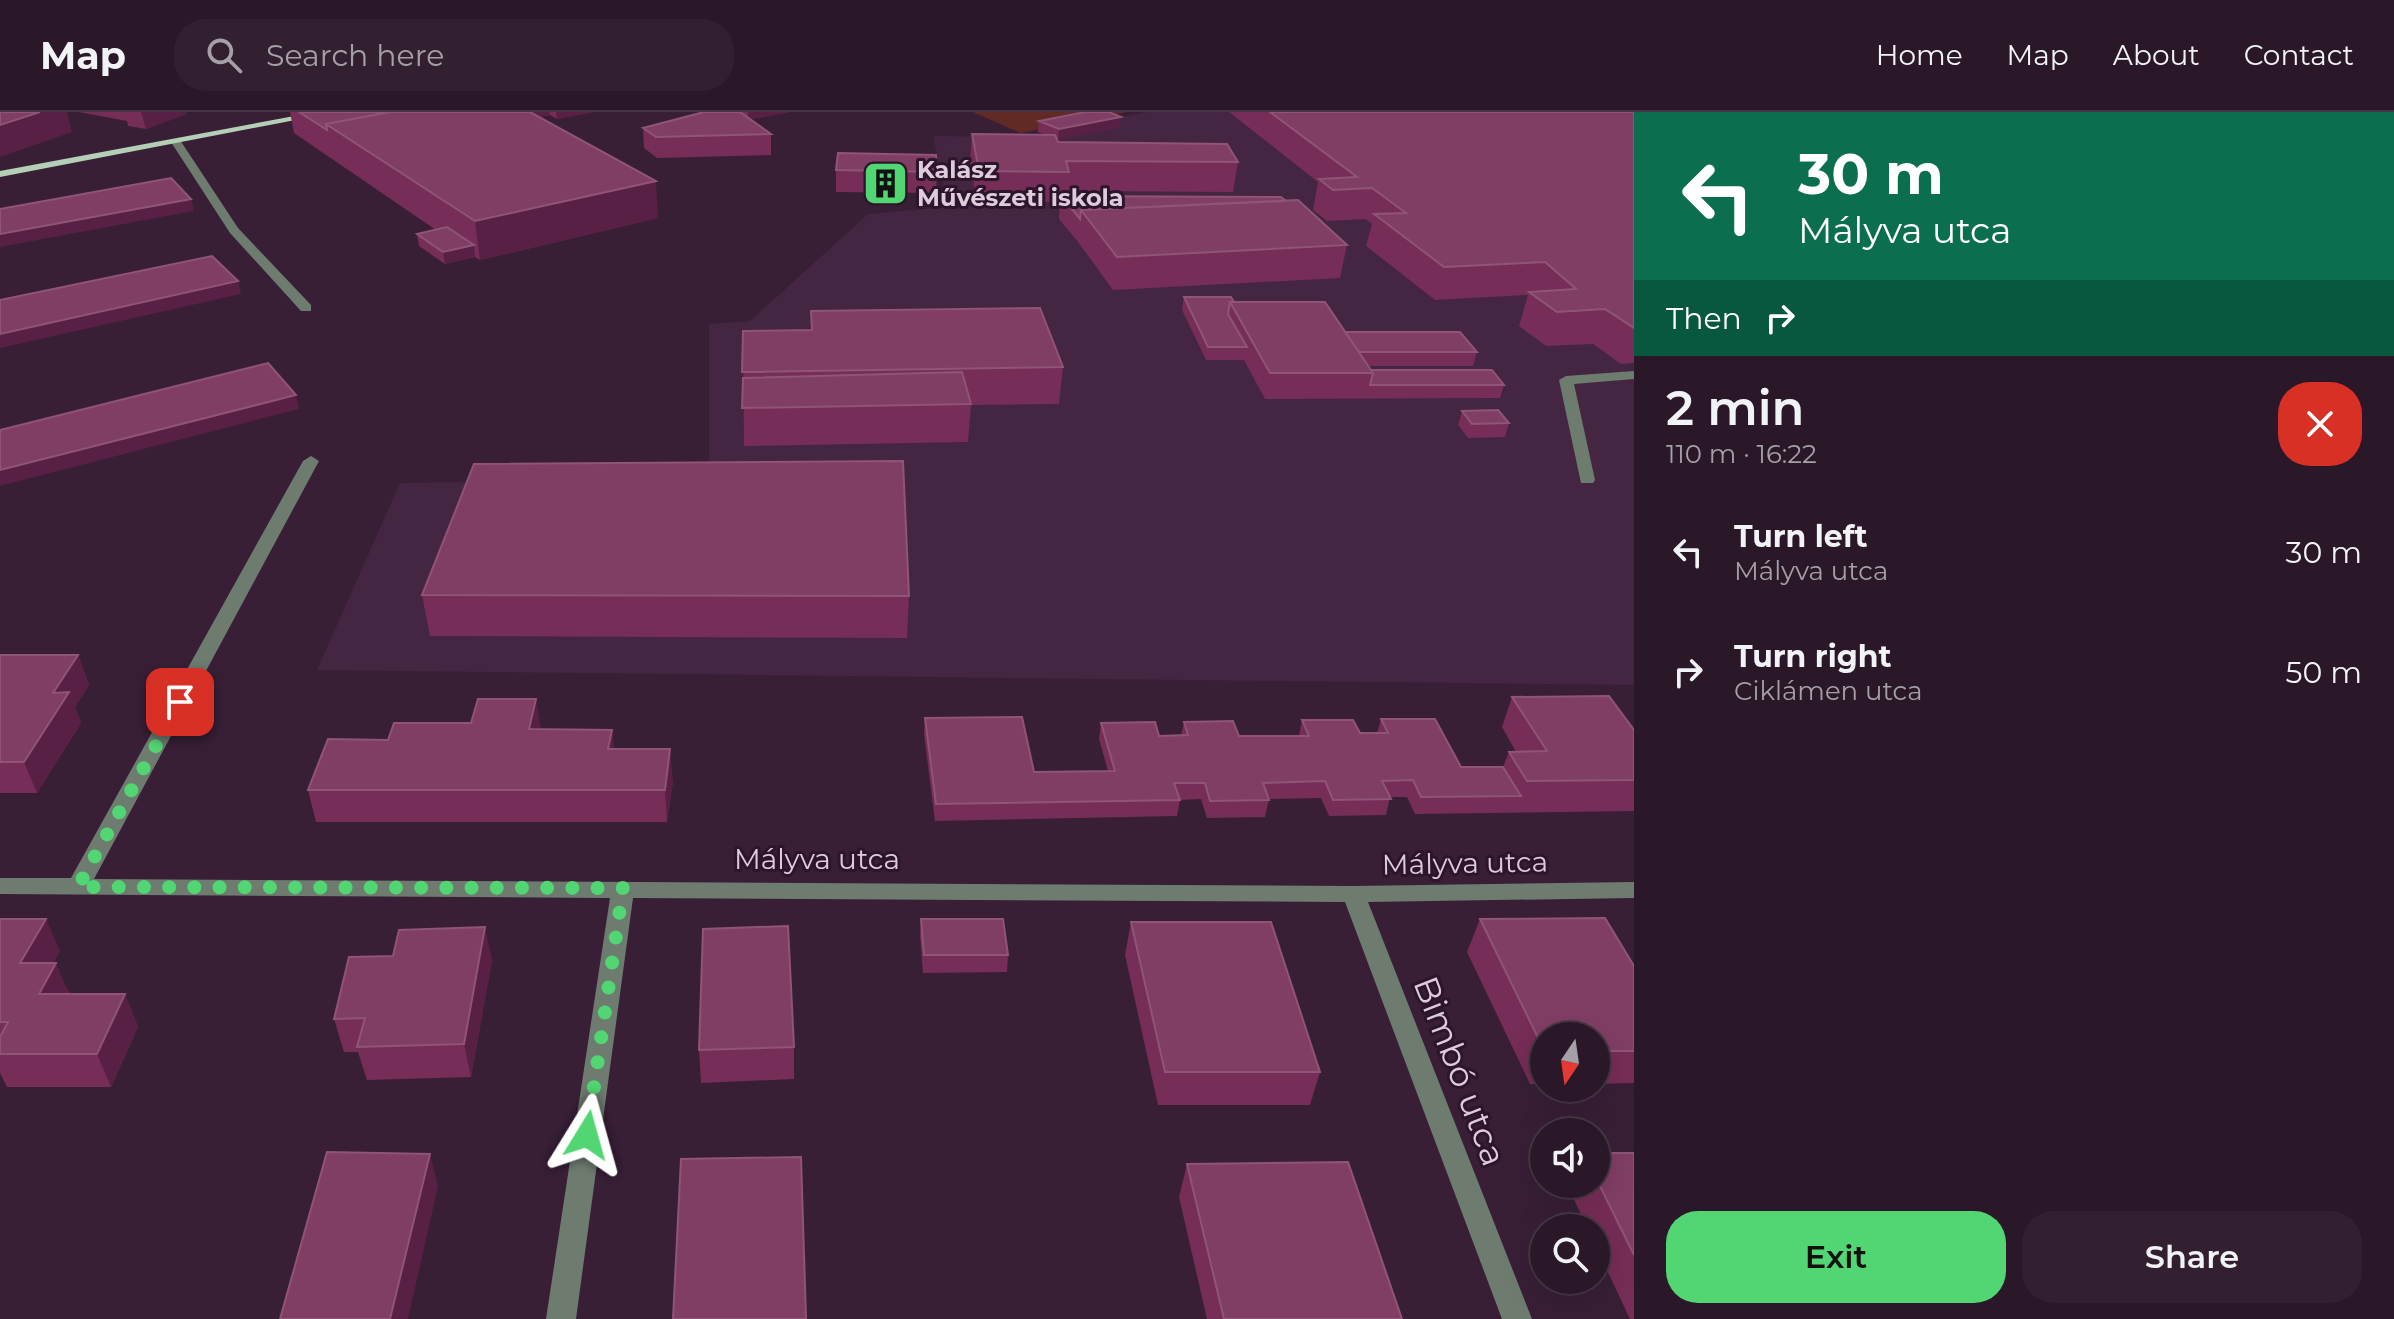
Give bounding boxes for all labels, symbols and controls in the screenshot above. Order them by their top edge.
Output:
search box [174,19,734,91]
text: Map [40,32,126,79]
icon: search [202,33,246,77]
text: Search here [266,37,444,74]
text: Home [1876,38,1963,72]
text: Map [2007,38,2069,72]
text: About [2113,38,2200,72]
text: Contact [2244,38,2354,72]
text: 30 m [1798,140,1944,208]
icon: left [1666,144,1770,248]
place label: Kalász Művészeti iskola [917,155,1124,212]
building icon: Kalász Művészeti iskola [862,160,910,208]
text: Mályva utca [1798,208,2012,252]
icon: right [1758,296,1802,340]
text: Then [1666,300,1742,337]
text: 2 min [1666,379,1804,437]
button: close [2278,382,2362,466]
text: 110 m · 16:22 [1666,438,1817,470]
text: Turn left [1734,518,1867,555]
icon: left [1666,530,1710,574]
text: 30 m [2286,534,2362,571]
text: Mályva utca [1734,555,1888,587]
text: Turn right [1734,638,1891,675]
icon: right [1666,650,1710,694]
text: 50 m [2285,654,2362,691]
pin [146,668,214,736]
text: Ciklámen utca [1734,675,1923,707]
icon: arrive [158,680,202,724]
street label: Mályva utca [734,842,900,876]
street label: Mályva utca [1382,845,1548,881]
street label: Bimbó utca [1405,970,1515,1172]
north arrow [1530,1022,1610,1102]
map controls [1530,1022,1610,1294]
position arrow [545,1093,629,1177]
button: sound [1530,1118,1610,1198]
button: Exit [1666,1211,2006,1303]
button: Share [2022,1211,2362,1303]
button: search [1530,1214,1610,1294]

